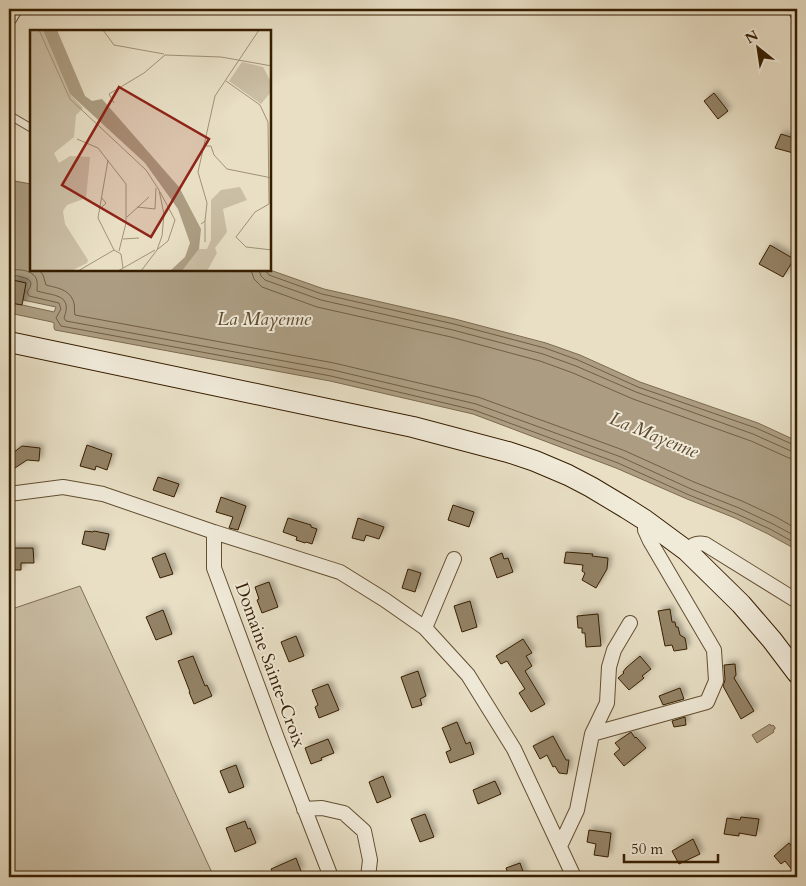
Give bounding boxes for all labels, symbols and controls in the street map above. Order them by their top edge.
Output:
north arrow [734,22,784,72]
text: N [742,26,762,48]
inset map [30,30,271,271]
water label: La Mayenne [217,306,312,332]
water label: La Mayenne [606,405,703,465]
street label: Domaine Sainte-Croix [229,579,311,751]
scale bar [624,831,717,863]
text: 50 m [631,839,663,859]

